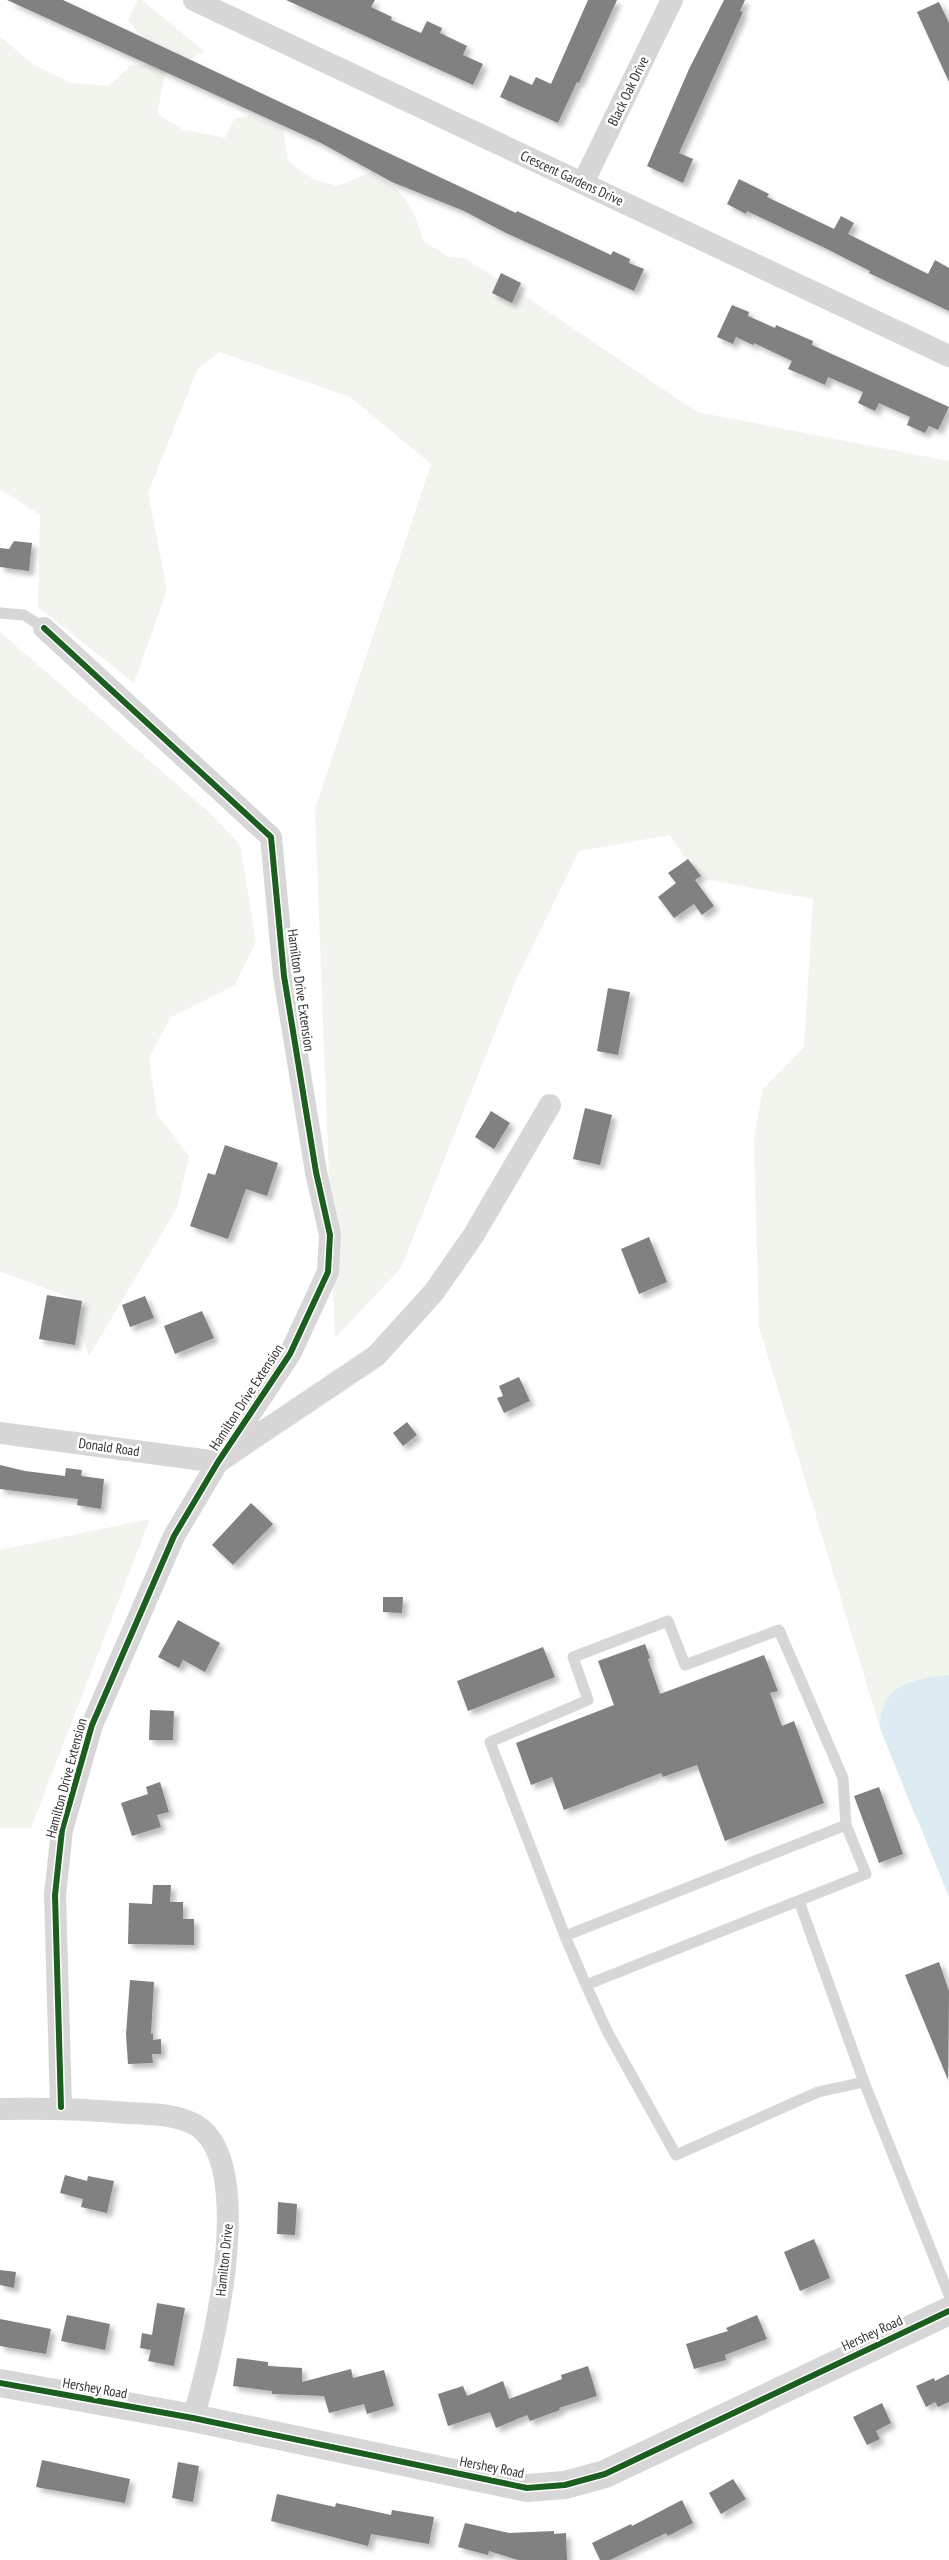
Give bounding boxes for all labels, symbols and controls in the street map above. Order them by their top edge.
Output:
street label: Black Oak Drive [603,53,653,129]
street label: Crescent Gardens Drive [518,146,627,210]
street label: Hamilton Drive Extension [284,928,318,1052]
street label: Hamilton Drive Extension [205,1340,287,1454]
street label: Donald Road [77,1434,141,1460]
street label: Hamilton Drive Extension [41,1716,91,1840]
street label: Hamilton Drive [211,2223,237,2297]
street label: Hershey Road [839,2311,905,2355]
street label: Hershey Road [61,2373,129,2403]
street label: Hershey Road [458,2452,526,2482]

